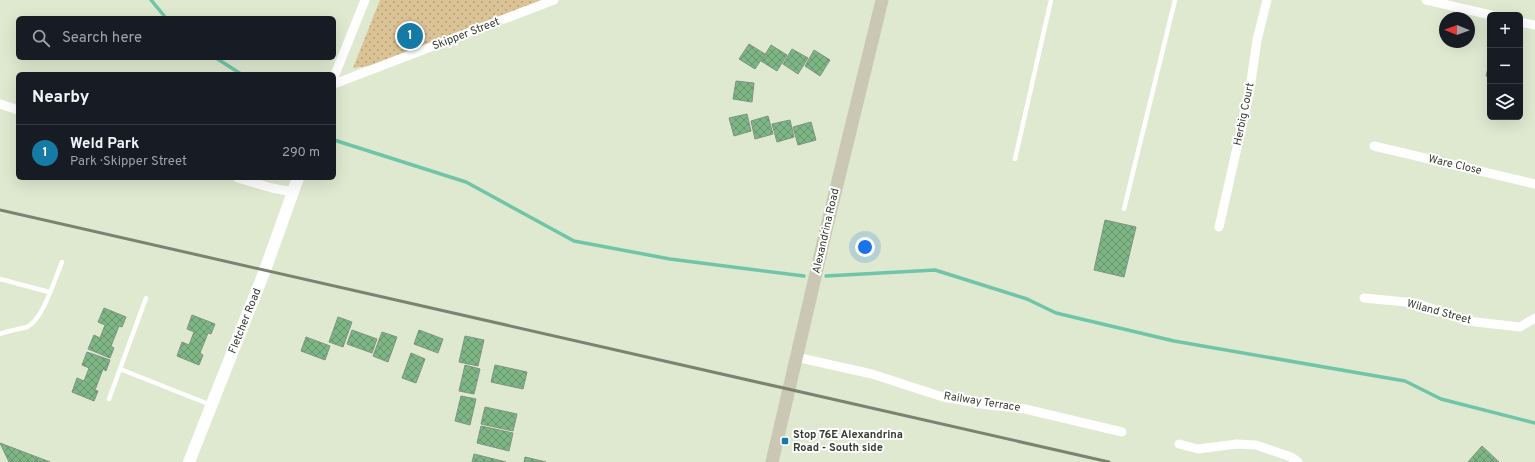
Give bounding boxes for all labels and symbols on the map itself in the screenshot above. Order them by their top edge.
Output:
north arrow [1439,12,1475,48]
street label: Skipper Street [430,15,502,53]
pin: 1 [397,21,423,51]
street label: Herbig Court [1231,81,1257,147]
street label: Ware Close [1427,152,1483,178]
street label: Alexandrina Road [809,187,843,275]
your location [855,237,875,257]
street label: Fletcher Road [226,286,264,356]
street label: Wiland Street [1405,297,1473,327]
street label: Railway Terrace [943,389,1021,415]
place label: Stop 76E Alexandrina Road - South side [793,428,903,455]
marker: Stop 76E Alexandrina Road - South side [780,436,790,446]

